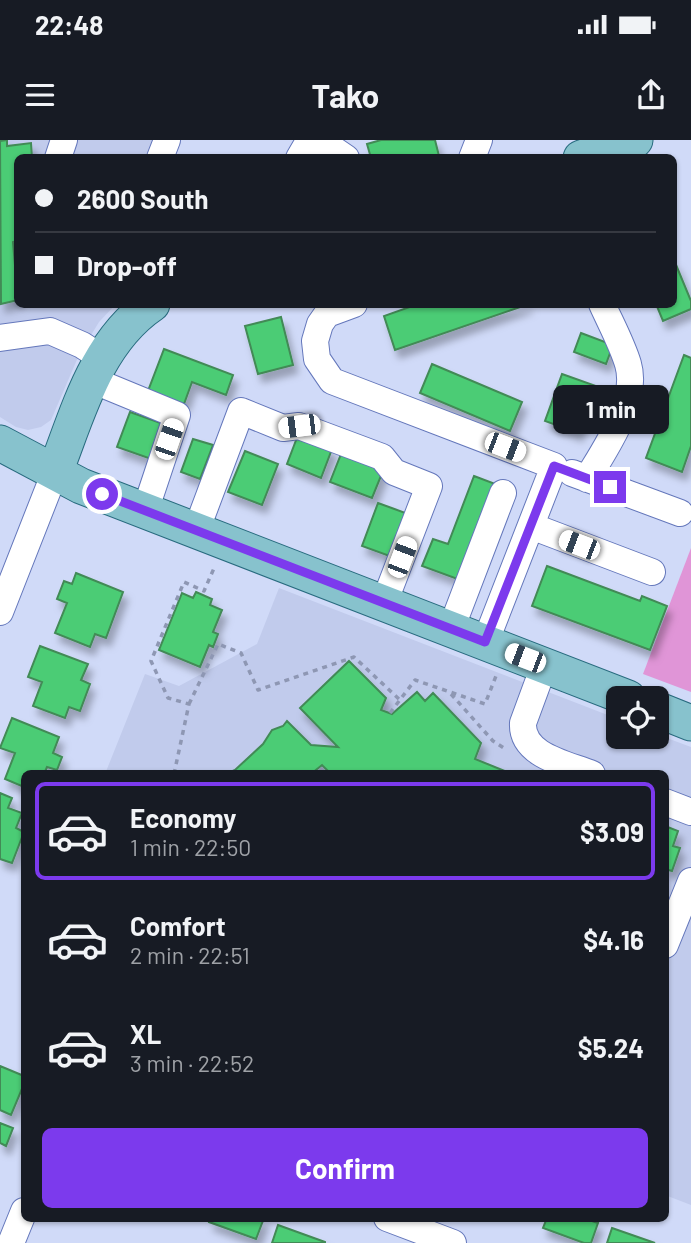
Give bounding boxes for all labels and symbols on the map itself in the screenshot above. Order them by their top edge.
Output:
callout: 1 min [552,386,668,434]
car [277,413,322,439]
car [153,416,186,462]
car [482,430,529,464]
route end [594,471,626,503]
route start [86,478,118,510]
car [556,528,603,562]
car [385,534,420,580]
car [502,641,549,675]

